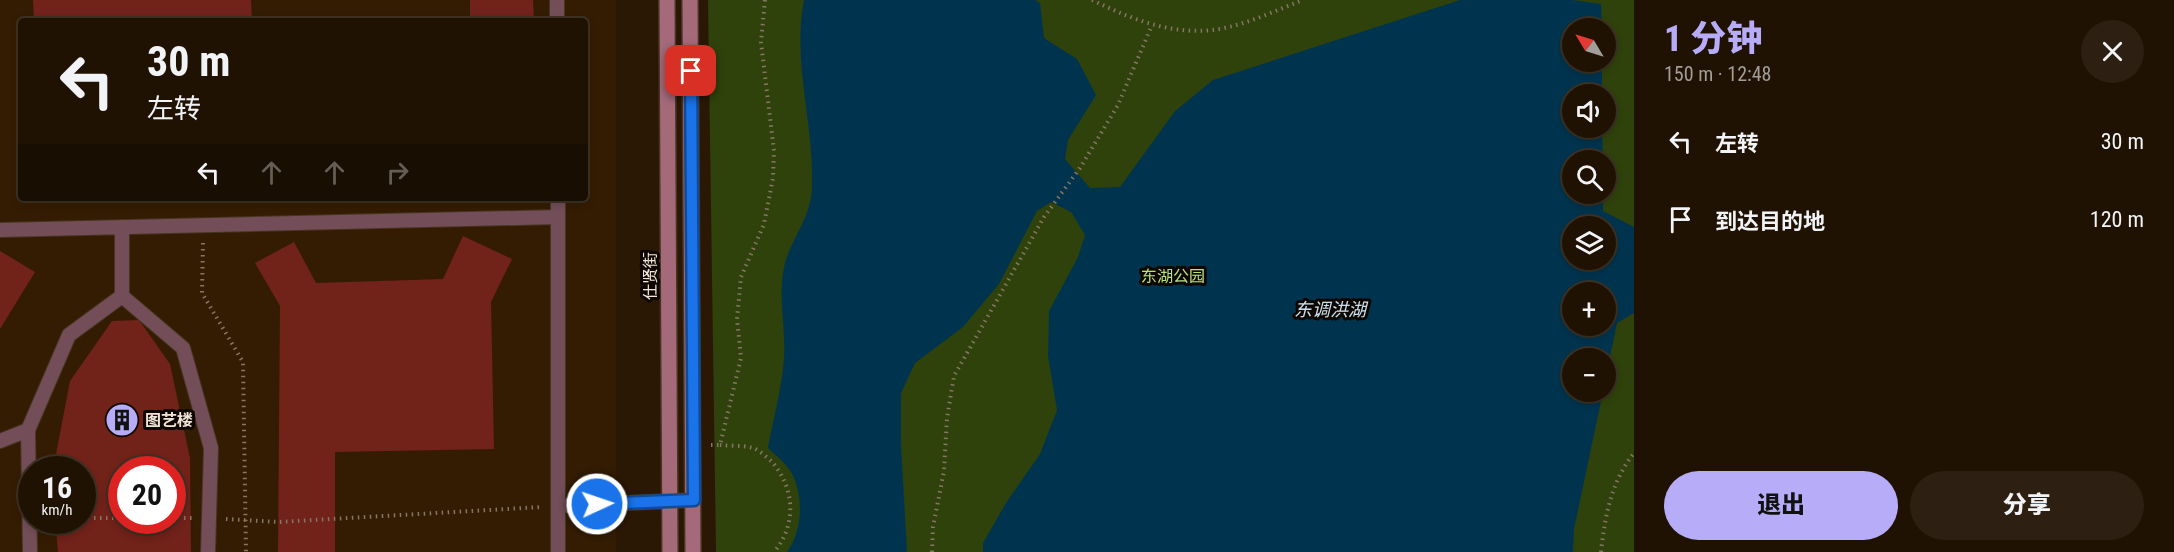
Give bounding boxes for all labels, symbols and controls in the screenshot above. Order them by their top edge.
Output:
north arrow [1562,18,1616,72]
map controls [1562,18,1616,402]
text: 1 分钟 [1664,18,1763,60]
button: close [2081,20,2144,83]
text: 30 m [147,37,230,86]
icon: left [48,42,126,120]
pin [665,45,716,96]
icon: arrive [674,54,707,87]
text: 150 m · 12:48 [1664,62,1771,86]
button: sound [1562,84,1616,138]
text: 左转 [147,93,201,125]
icon: left [1664,125,1697,158]
text: 30 m [2101,129,2144,154]
text: 左转 [1715,131,1759,156]
button: search [1562,150,1616,204]
icon: left [192,156,225,189]
icon: ahead [255,156,288,189]
icon: ahead [318,156,351,189]
icon: right [381,156,414,189]
icon: arrive [1664,203,1697,236]
text: 120 m [2090,207,2144,232]
text: 到达目的地 [1715,209,1825,234]
button: layers [1562,216,1616,270]
street label: 仕贤街 [641,252,660,300]
park label: 东湖公园 [1141,267,1205,286]
button: + [1562,282,1616,336]
water label: 东调洪湖 [1294,299,1369,320]
button: − [1562,348,1616,402]
building icon: 图艺楼 [104,402,140,438]
place label: 图艺楼 [145,411,193,430]
speed limit sign: 20 [108,456,186,534]
text: 16 [42,470,72,505]
button: 退出 [1664,471,1898,540]
button: 分享 [1910,471,2144,540]
position arrow [565,472,629,536]
text: km/h [42,501,72,519]

